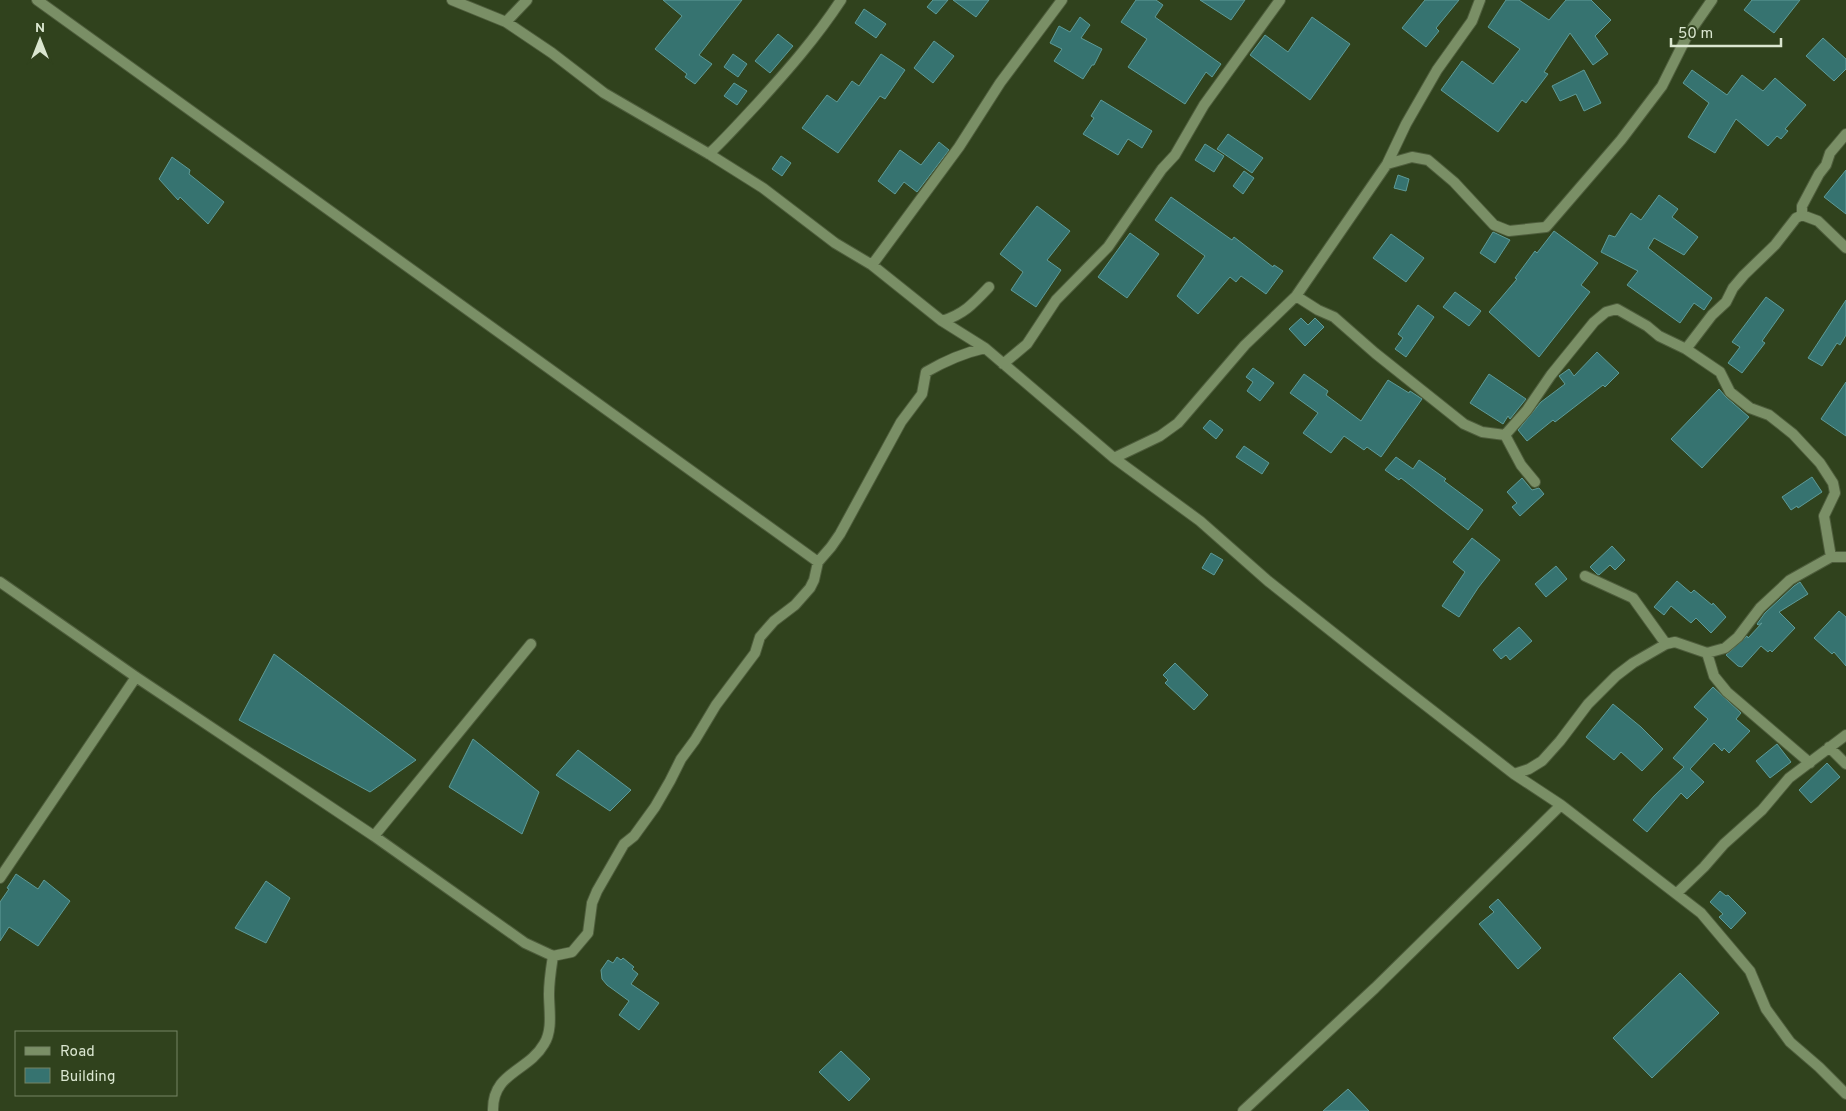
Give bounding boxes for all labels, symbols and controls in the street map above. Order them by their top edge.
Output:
north arrow [15,15,65,65]
scale bar [1671,15,1781,47]
text: N [35,20,45,37]
text: 50 m [1678,25,1713,44]
legend [15,1031,178,1096]
text: Road [60,1043,95,1062]
text: Building [60,1068,115,1087]

